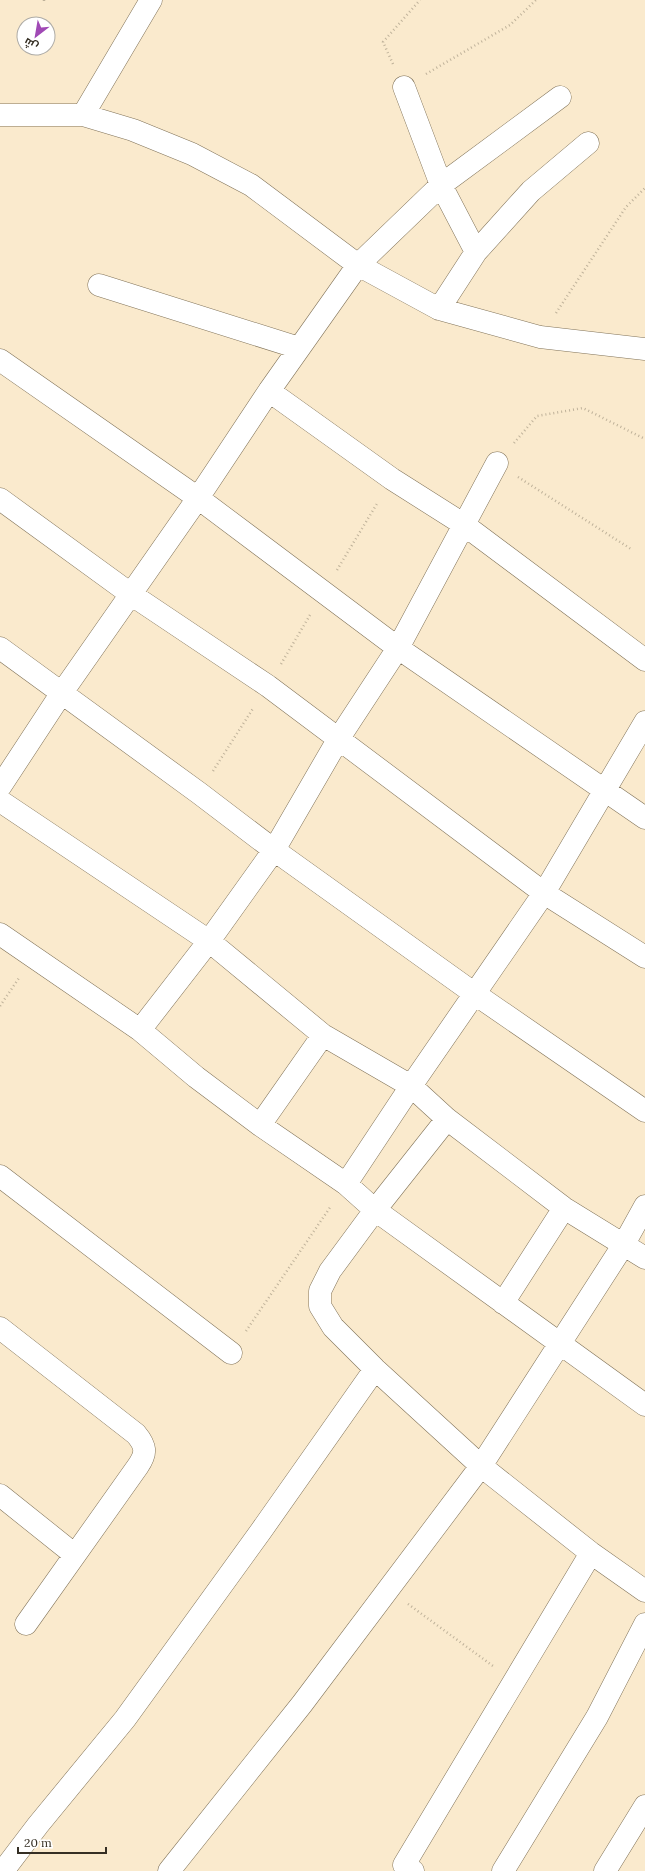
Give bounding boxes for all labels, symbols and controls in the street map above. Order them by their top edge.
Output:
north arrow [16,16,56,56]
text: ش [21,35,41,54]
scale bar [18,1829,106,1855]
text: 20 m [24,1835,52,1850]

